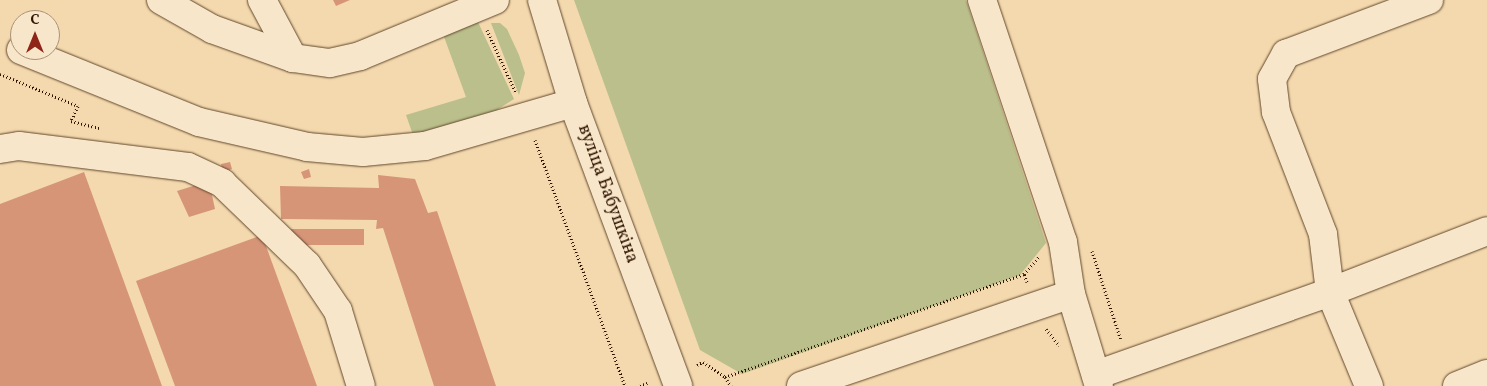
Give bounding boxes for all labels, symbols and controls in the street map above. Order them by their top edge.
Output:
north arrow [10,10,60,60]
text: С [30,11,40,30]
street label: вуліца Бабушкіна [572,122,642,266]

